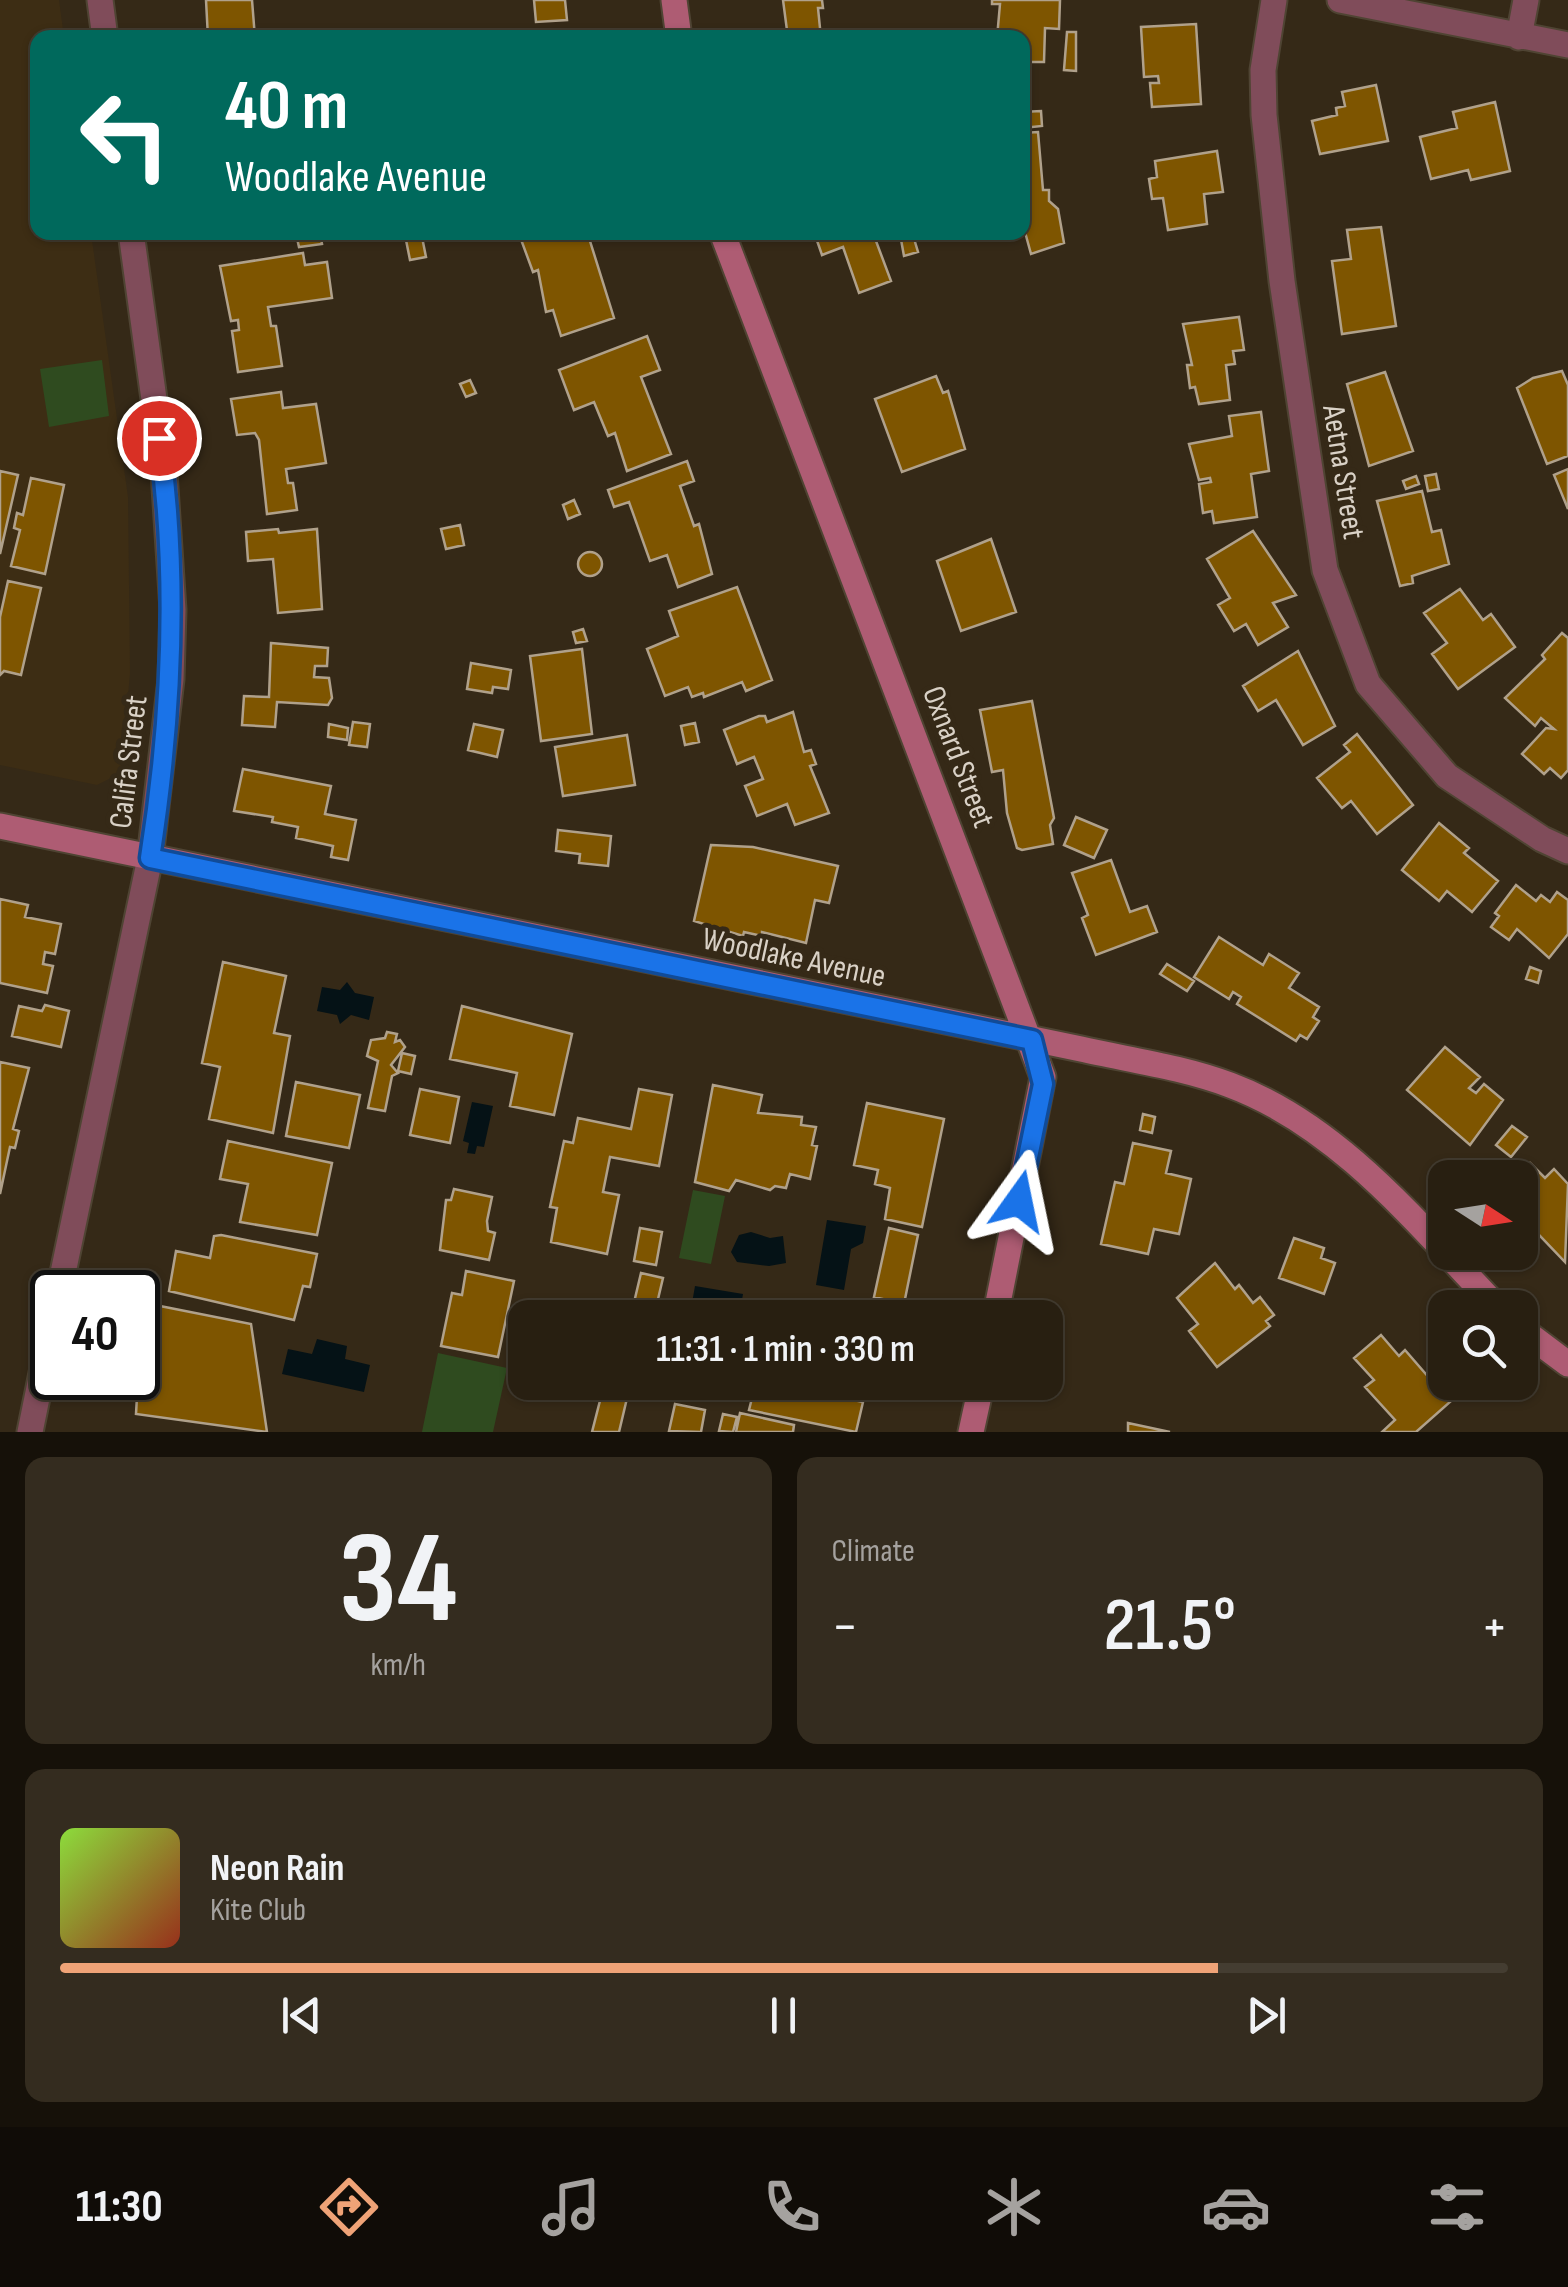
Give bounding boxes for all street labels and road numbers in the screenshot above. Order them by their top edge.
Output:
street label: Aetna Street [1313,401,1373,542]
street label: Oxnard Street [913,681,1003,833]
street label: Califa Street [101,693,157,831]
street label: Woodlake Avenue [699,920,889,996]

